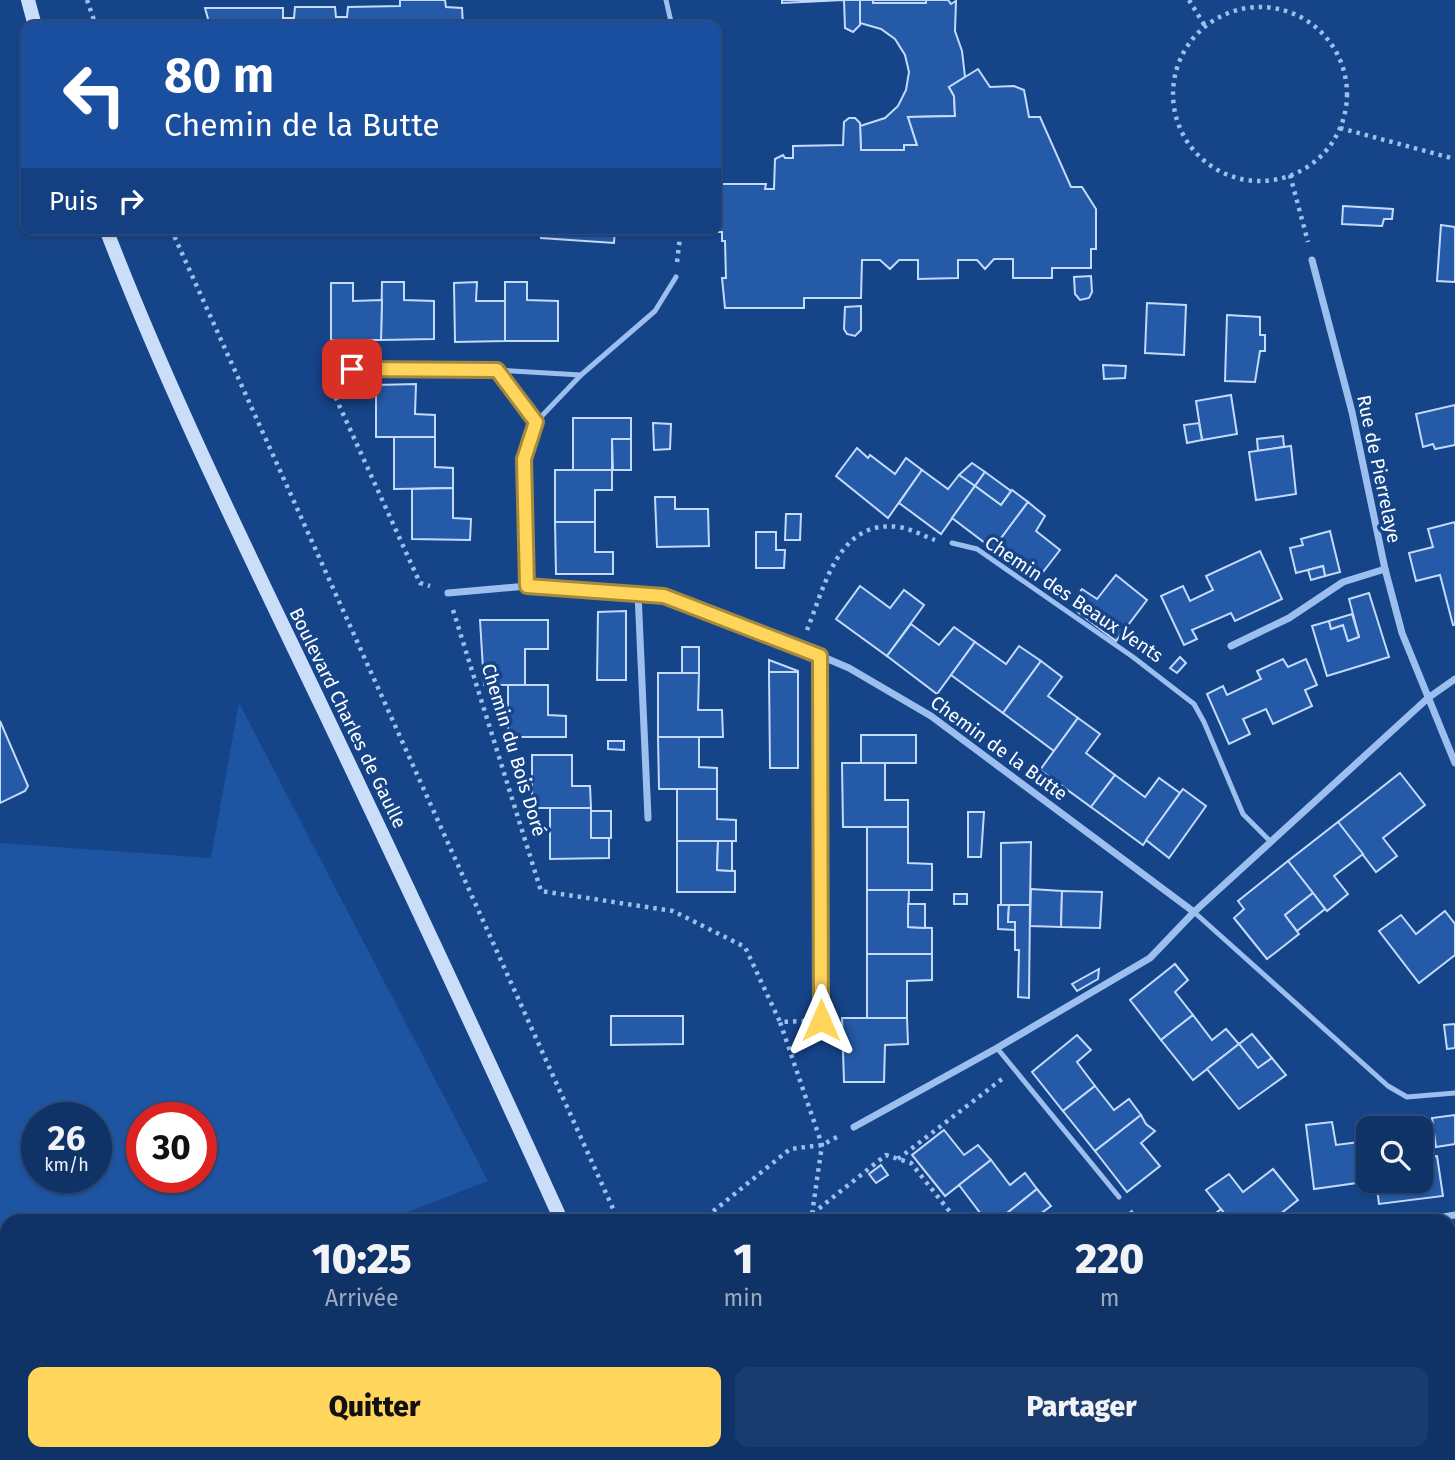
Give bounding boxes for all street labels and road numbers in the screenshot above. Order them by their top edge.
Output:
street label: Rue de Pierrelaye [1352,393,1406,545]
street label: Chemin des Beaux Vents [981,531,1168,667]
street label: Boulevard Charles de Gaulle [285,604,411,832]
street label: Chemin du Bois Doré [477,661,551,839]
street label: Chemin de la Butte [926,691,1072,805]

